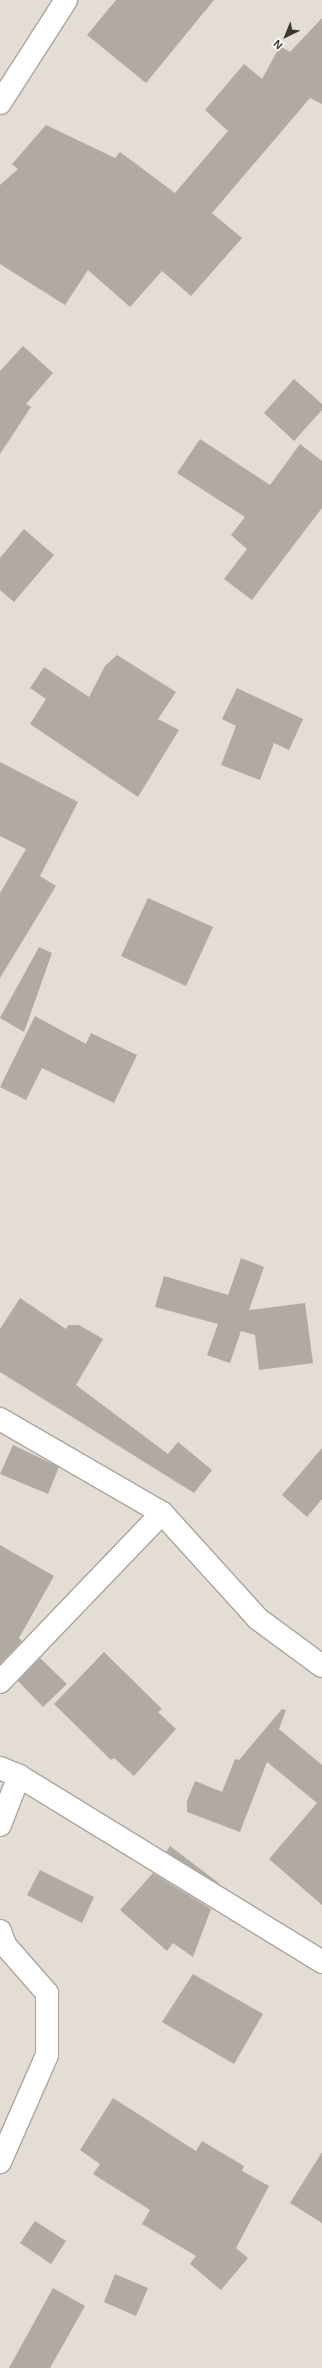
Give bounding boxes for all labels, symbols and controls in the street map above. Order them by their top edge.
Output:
north arrow [266,16,306,56]
text: N [271,38,285,52]

